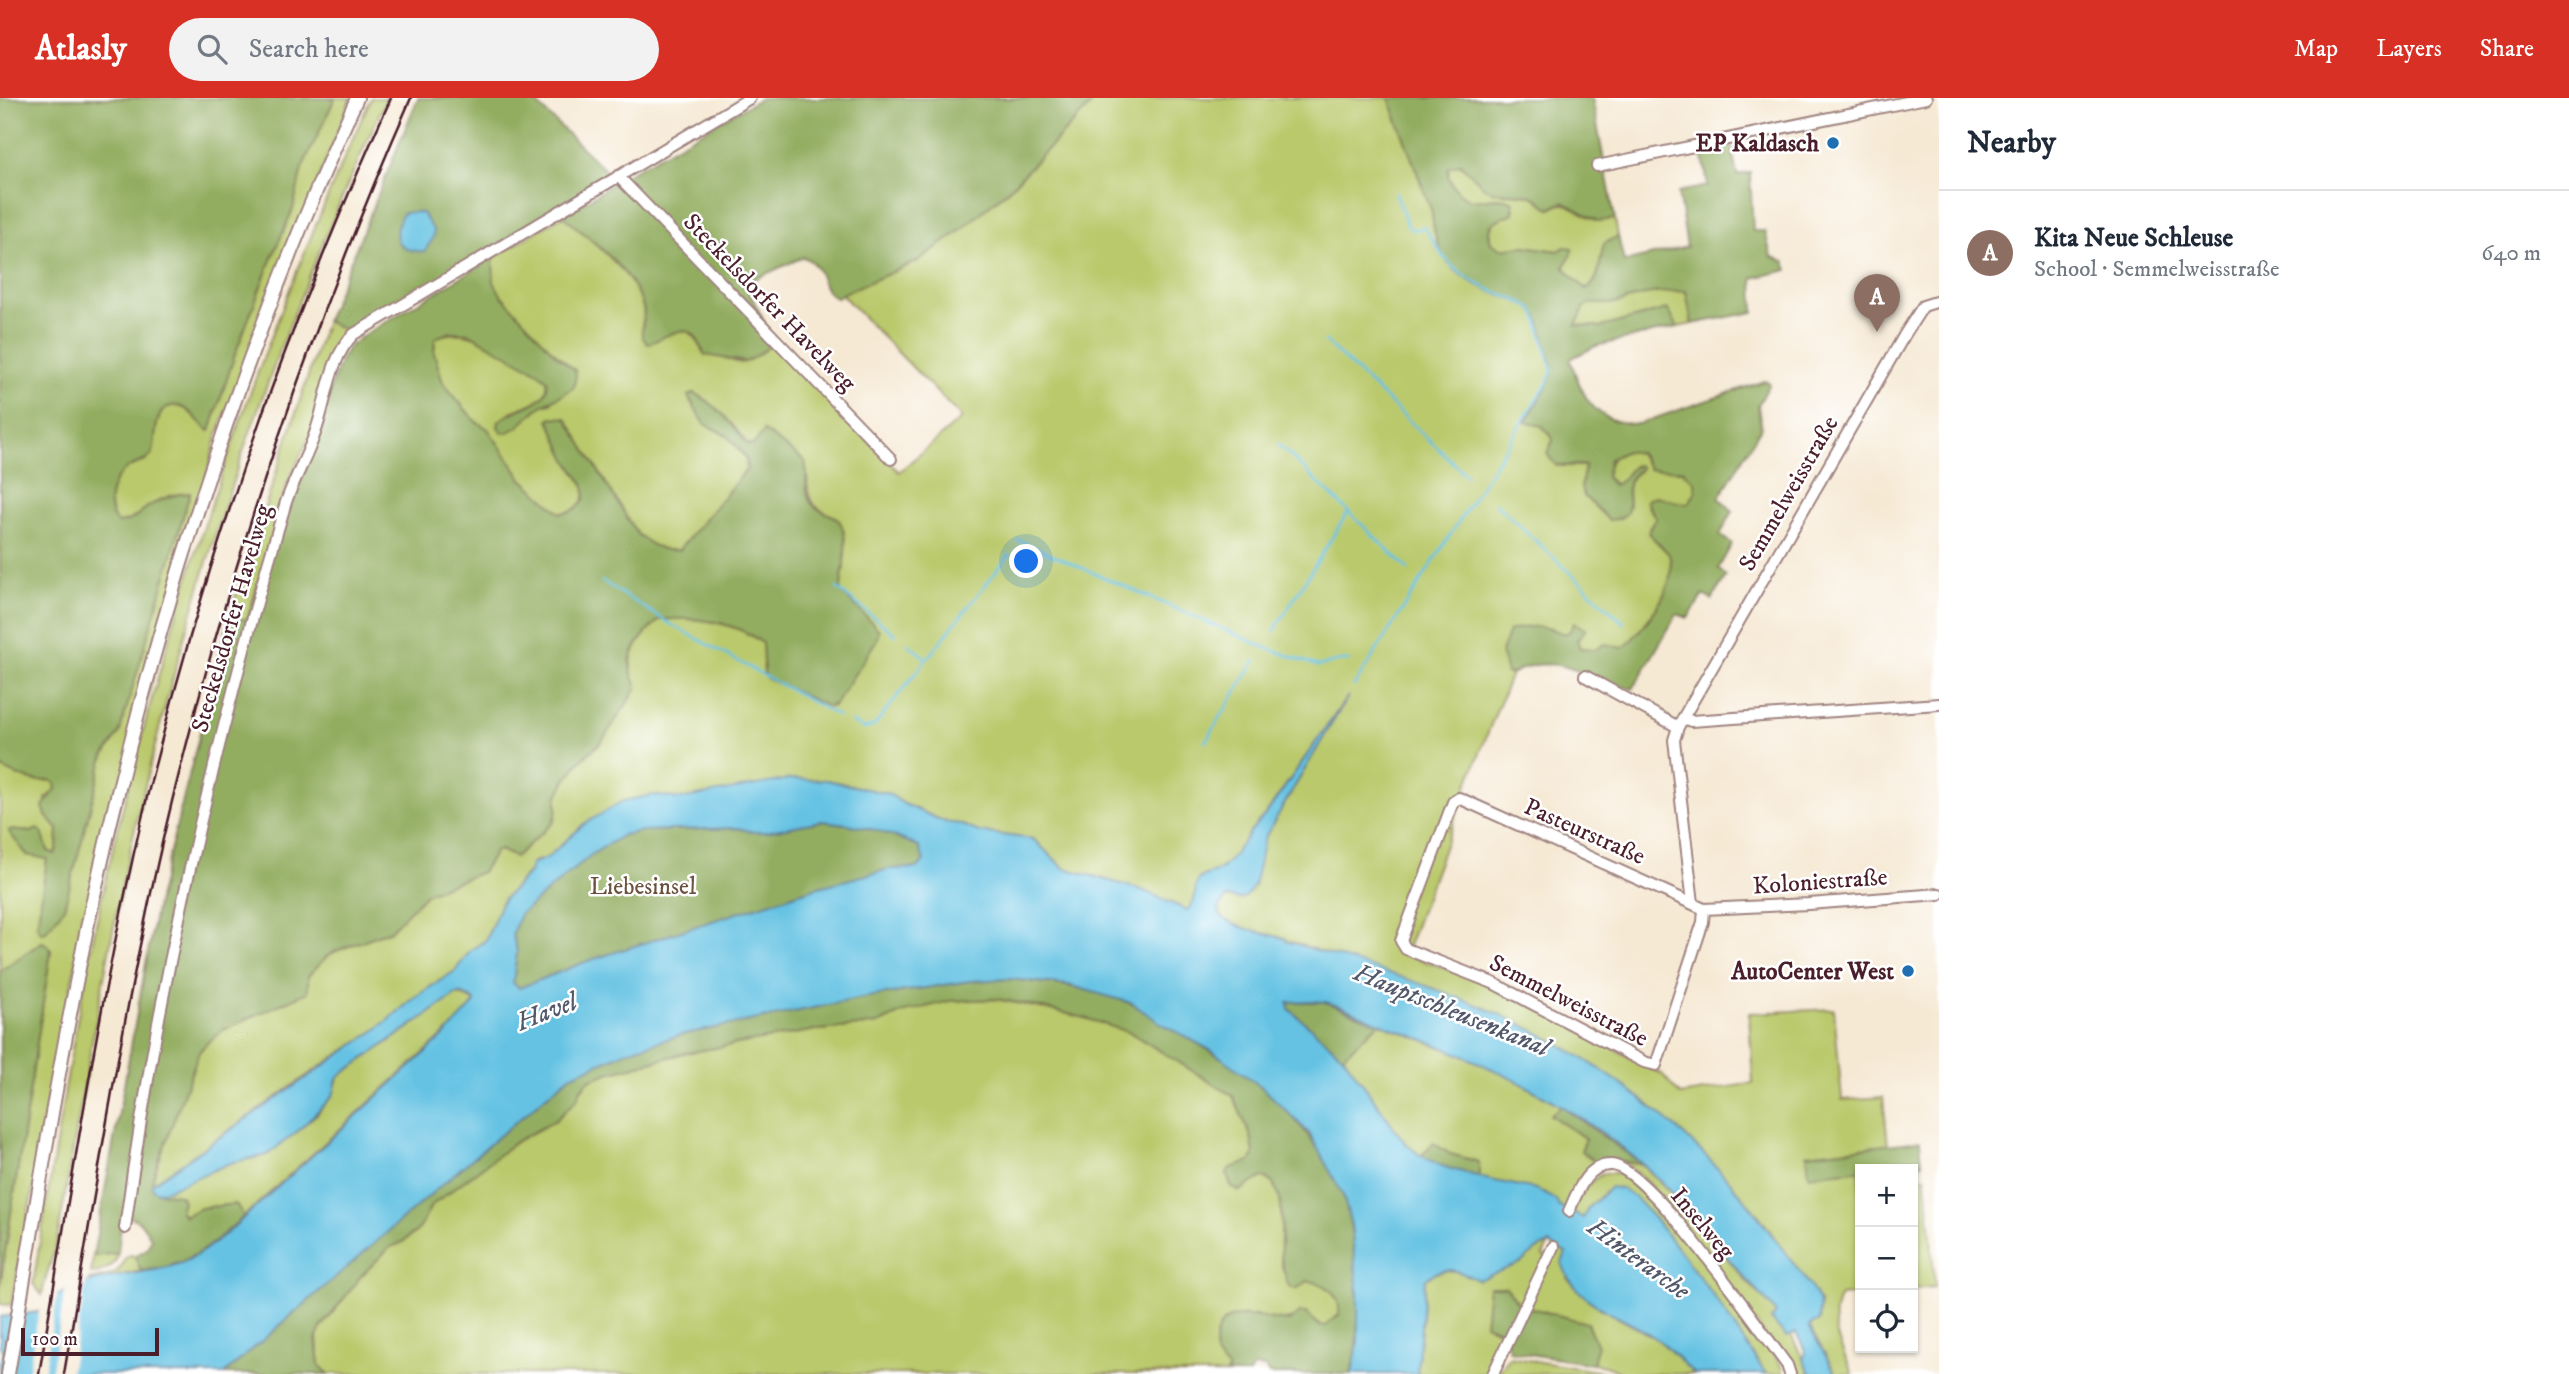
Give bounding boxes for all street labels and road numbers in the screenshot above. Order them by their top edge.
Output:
street label: Steckelsdorfer Havelweg [676,207,862,398]
street label: Semmelweisstraße [1732,411,1845,576]
street label: Steckelsdorfer Havelweg [185,500,279,736]
street label: Pasteurstraße [1519,792,1650,872]
street label: Koloniestraße [1752,862,1888,902]
street label: Semmelweisstraße [1484,948,1653,1054]
street label: Inselweg [1664,1182,1741,1266]

